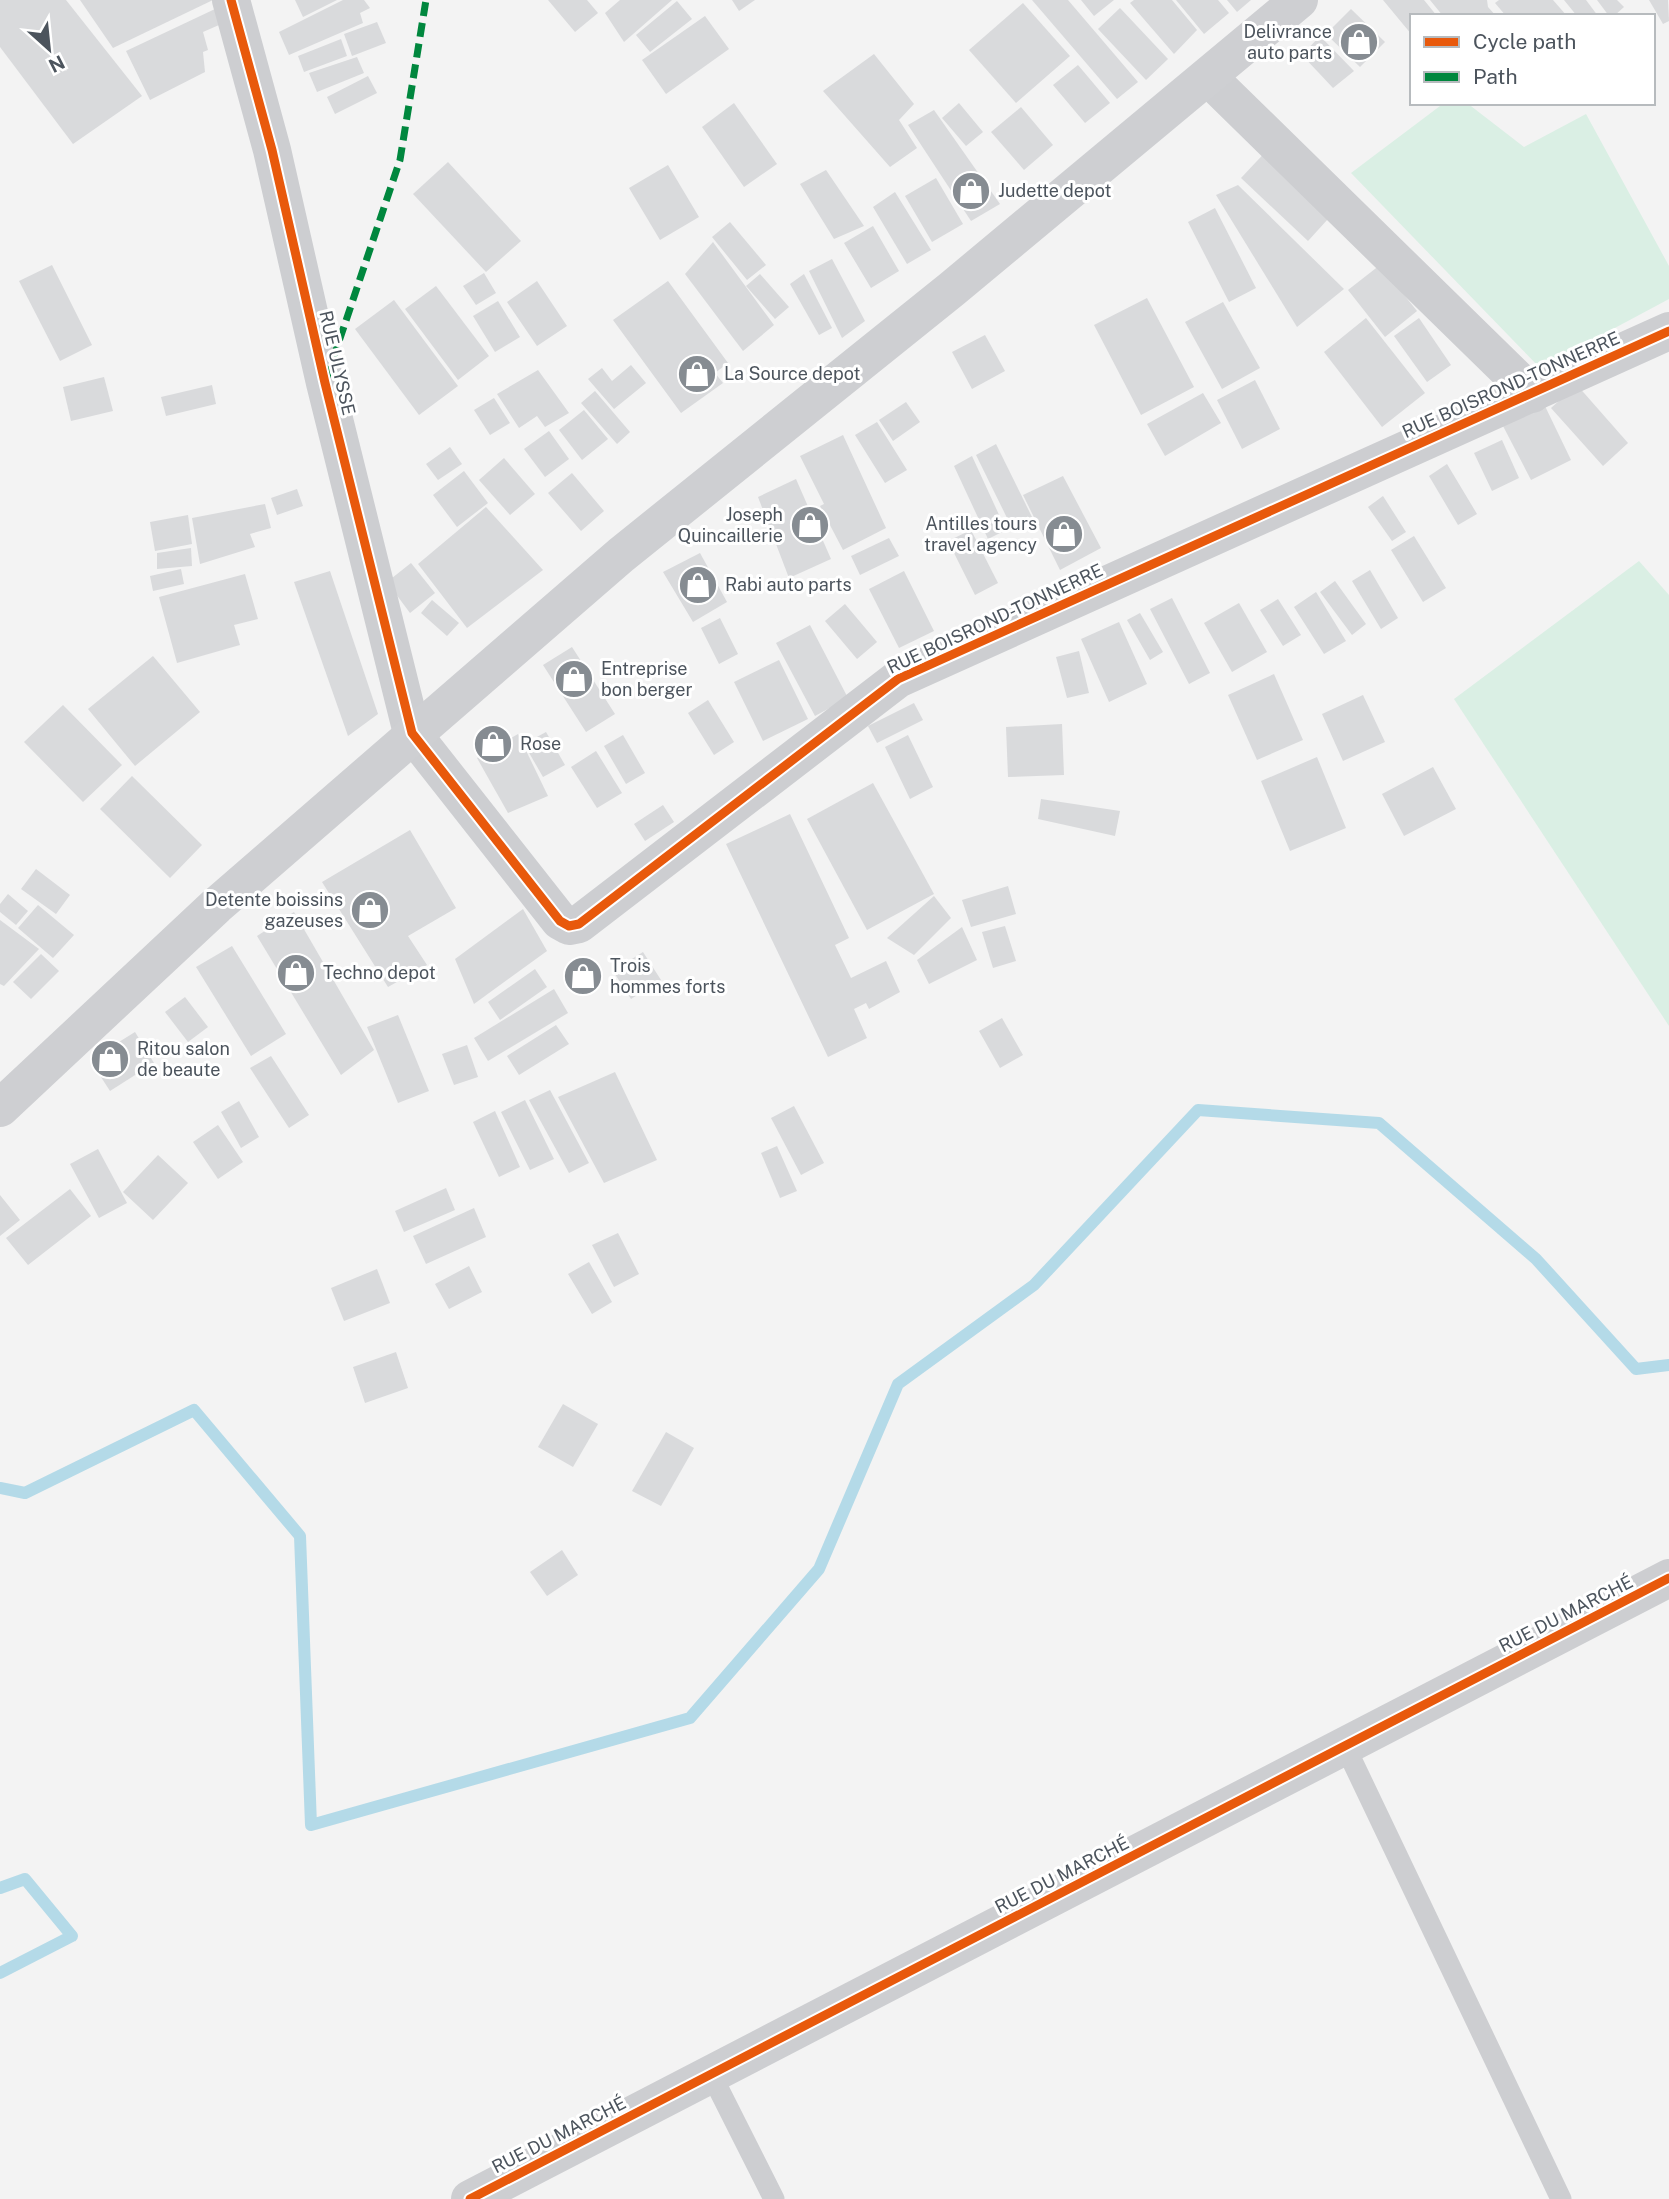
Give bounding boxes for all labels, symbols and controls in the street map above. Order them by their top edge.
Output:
north arrow [14,14,84,84]
legend [1410,14,1655,105]
place label: Delivrance auto parts [1243,21,1332,63]
shop icon: Delivrance auto parts [1338,21,1380,63]
text: Cycle path [1473,29,1576,54]
text: N [45,51,68,77]
text: Path [1473,64,1518,89]
shop icon: Judette depot [950,170,992,212]
place label: Judette depot [998,180,1111,201]
street label: RUE ULYSSE [315,308,360,417]
street label: RUE BOISROND-TONNERRE [1399,327,1623,442]
shop icon: La Source depot [676,353,718,395]
place label: La Source depot [724,363,860,384]
place label: Joseph Quincaillerie [678,504,783,546]
shop icon: Joseph Quincaillerie [789,504,831,546]
place label: Antilles tours travel agency [924,513,1037,555]
shop icon: Antilles tours travel agency [1043,513,1085,555]
street label: RUE BOISROND-TONNERRE [884,559,1106,678]
shop icon: Rabi auto parts [677,564,719,606]
place label: Rabi auto parts [725,574,852,595]
shop icon: Entreprise bon berger [553,658,595,700]
place label: Entreprise bon berger [601,658,693,700]
shop icon: Rose [472,723,514,765]
place label: Rose [520,733,561,754]
place label: Detente boissins gazeuses [205,889,343,931]
shop icon: Detente boissins gazeuses [349,889,391,931]
shop icon: Techno depot [275,952,317,994]
shop icon: Trois hommes forts [562,955,604,997]
place label: Trois hommes forts [610,955,725,997]
place label: Techno depot [323,962,436,983]
shop icon: Ritou salon de beaute [89,1038,131,1080]
place label: Ritou salon de beaute [137,1038,230,1080]
street label: RUE DU MARCHÉ [1495,1570,1636,1656]
street label: RUE DU MARCHÉ [991,1831,1132,1917]
street label: RUE DU MARCHÉ [488,2091,629,2177]

